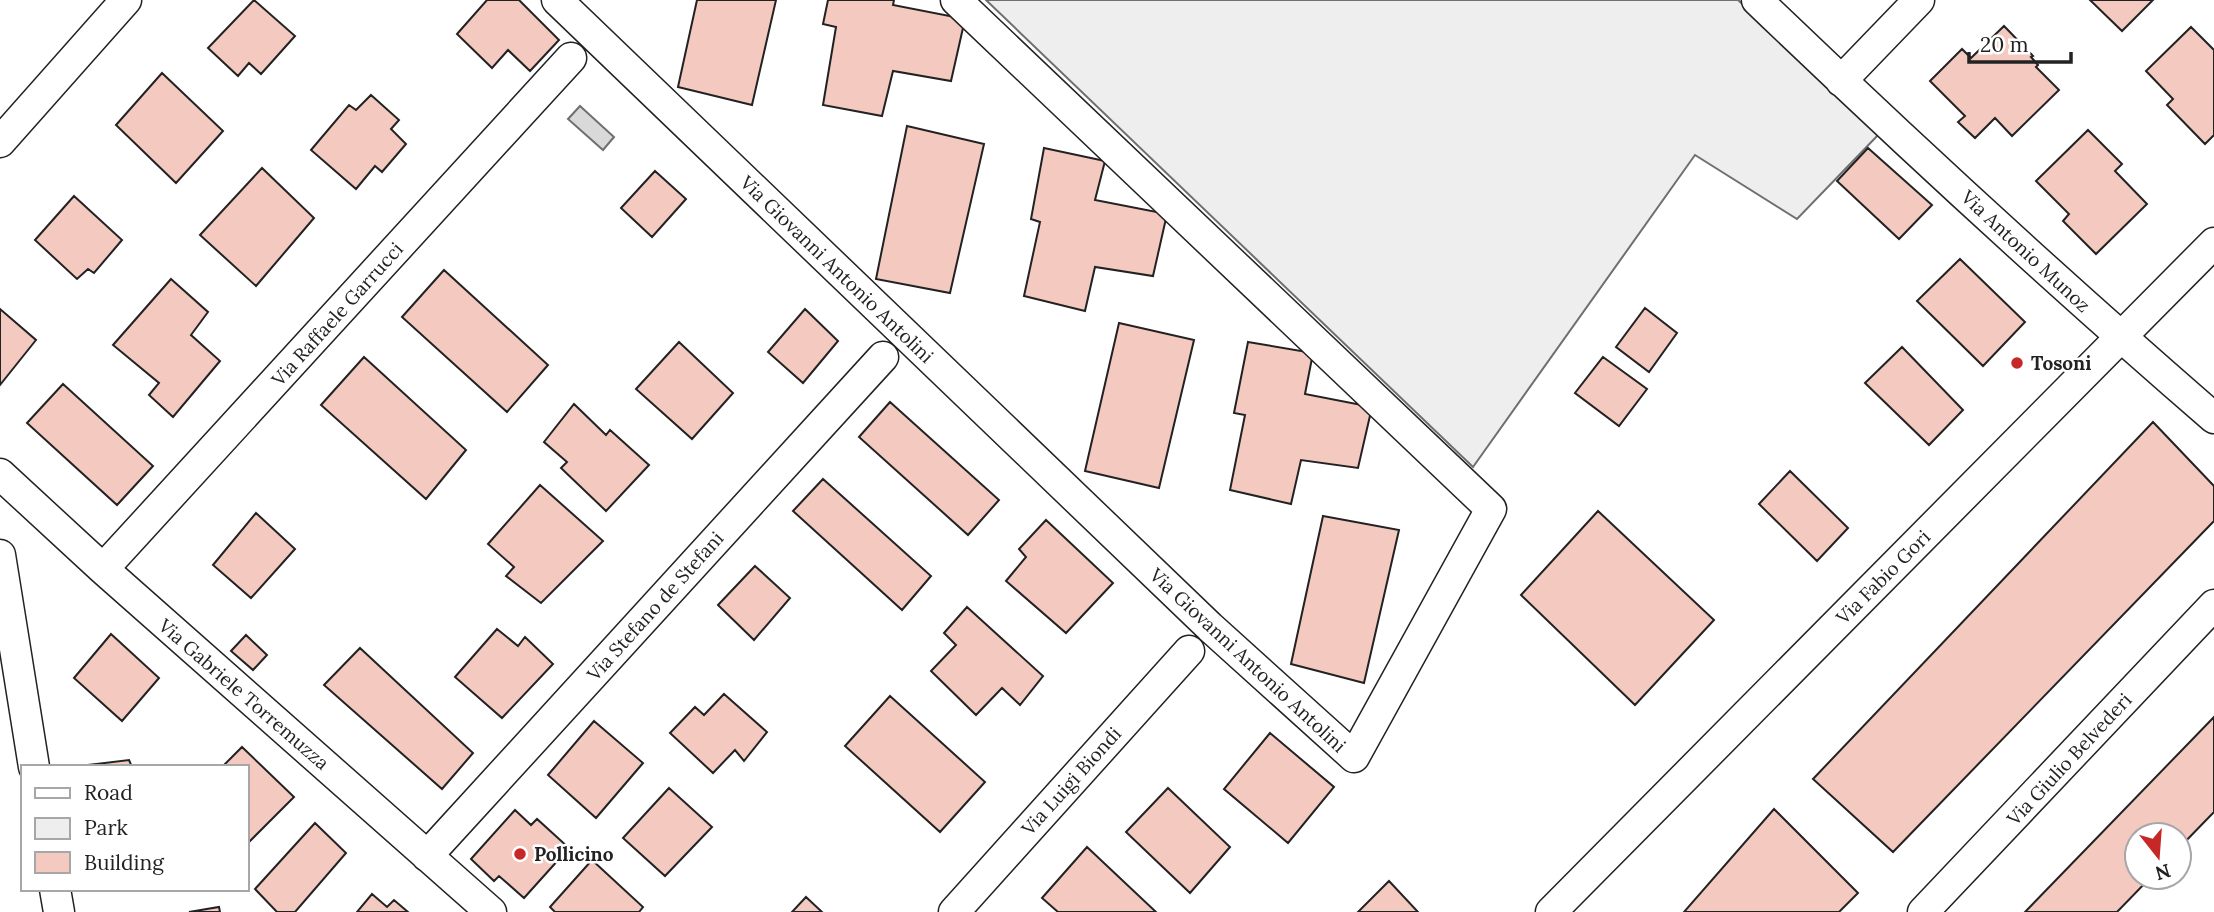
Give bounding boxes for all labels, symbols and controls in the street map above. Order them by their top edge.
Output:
scale bar [1969,21,2070,65]
text: 20 m [1980,31,2029,58]
street label: Via Giovanni Antonio Antolini [735,170,939,368]
street label: Via Antonio Munoz [1956,184,2096,317]
street label: Via Raffaele Garrucci [265,237,408,392]
place label: Tosoni [2031,351,2091,375]
marker: Tosoni [2009,355,2025,371]
street label: Via Fabio Gori [1830,525,1935,630]
street label: Via Stefano de Stefani [581,526,728,686]
street label: Via Giovanni Antonio Antolini [1144,562,1351,757]
street label: Via Gabriele Torremuzza [153,613,334,775]
street label: Via Giulio Belvederi [2001,688,2136,831]
street label: Via Luigi Biondi [1015,722,1126,841]
legend [21,765,248,891]
text: Road [84,779,133,806]
text: Park [84,814,128,841]
north arrow [2123,821,2193,891]
place label: Pollicino [534,842,614,866]
marker: Pollicino [512,846,528,862]
text: Building [84,849,164,876]
text: N [2152,859,2174,886]

